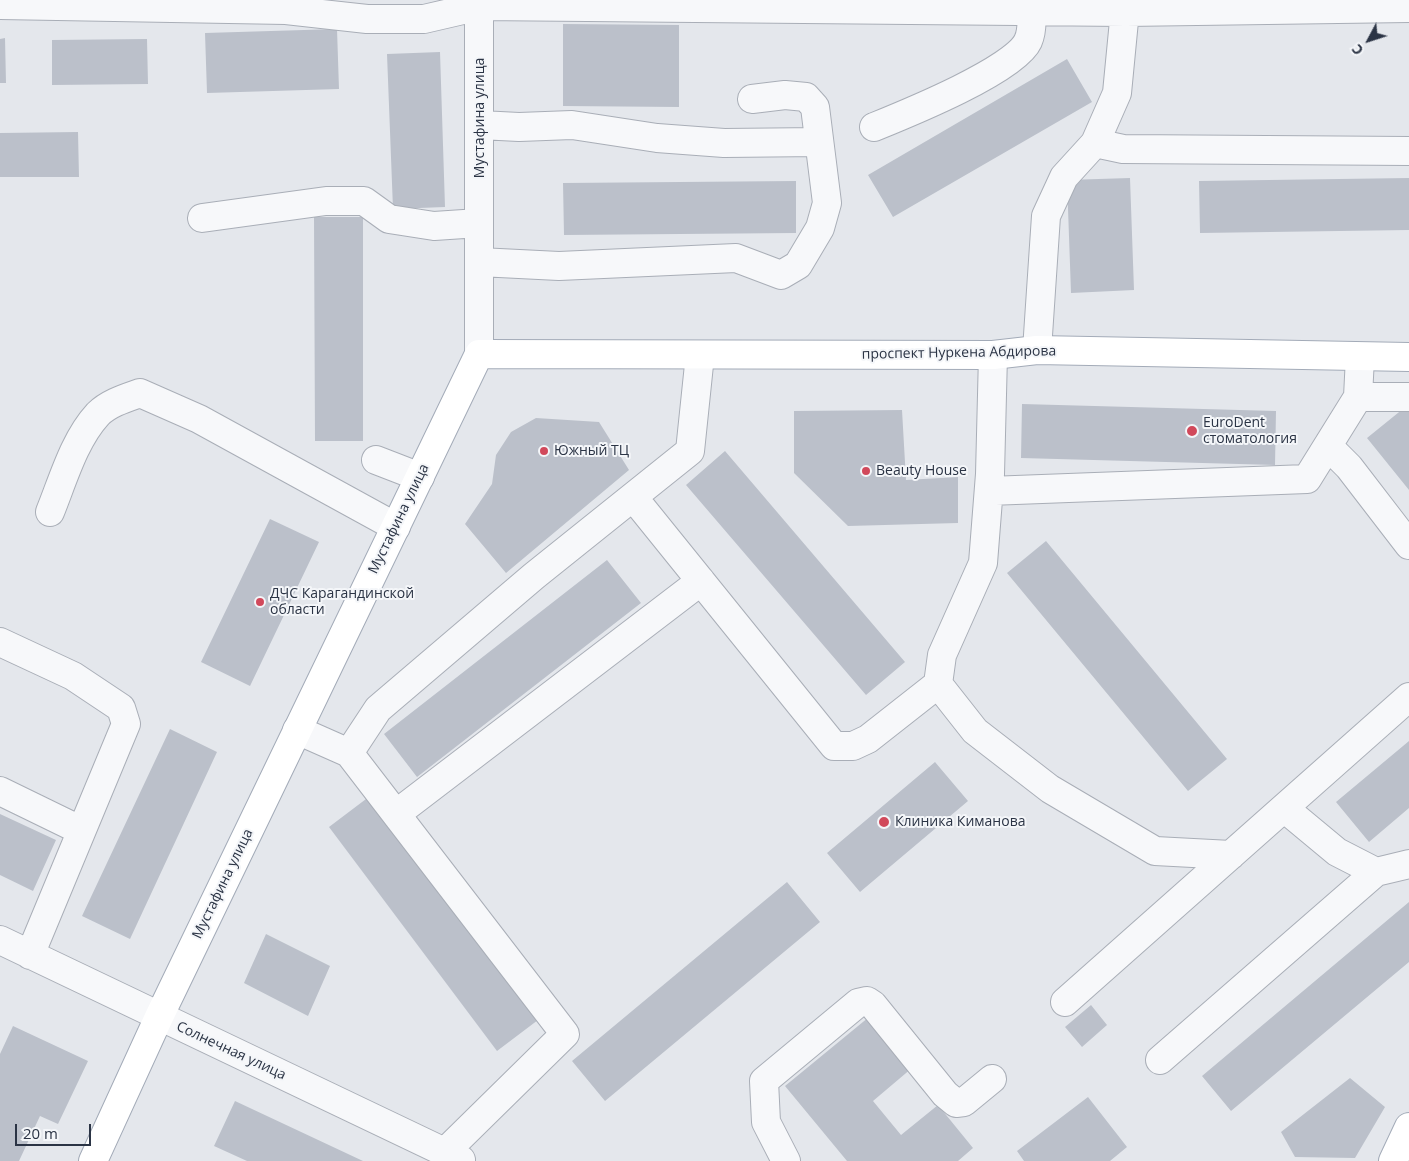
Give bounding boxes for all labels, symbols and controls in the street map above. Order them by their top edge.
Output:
north arrow [1344,15,1394,65]
text: С [1347,40,1367,59]
street label: Мустафина улица [472,58,488,178]
street label: проспект Нуркена Абдирова [862,343,1056,363]
place label: EuroDent стоматология [1203,415,1297,448]
marker: EuroDent стоматология [1185,424,1199,438]
place label: Южный ТЦ [554,443,629,459]
marker: Южный ТЦ [538,445,550,457]
street label: Мустафина улица [365,461,433,577]
place label: Beauty House [876,463,967,479]
marker: Beauty House [860,465,872,477]
place label: ДЧС Карагандинской области [270,586,414,618]
marker: ДЧС Карагандинской области [254,596,266,608]
place label: Клиника Киманова [895,814,1025,830]
marker: Клиника Киманова [877,815,891,829]
street label: Мустафина улица [189,826,257,942]
street label: Солнечная улица [174,1018,288,1084]
scale bar [18,1114,94,1146]
text: 20 m [23,1123,58,1143]

